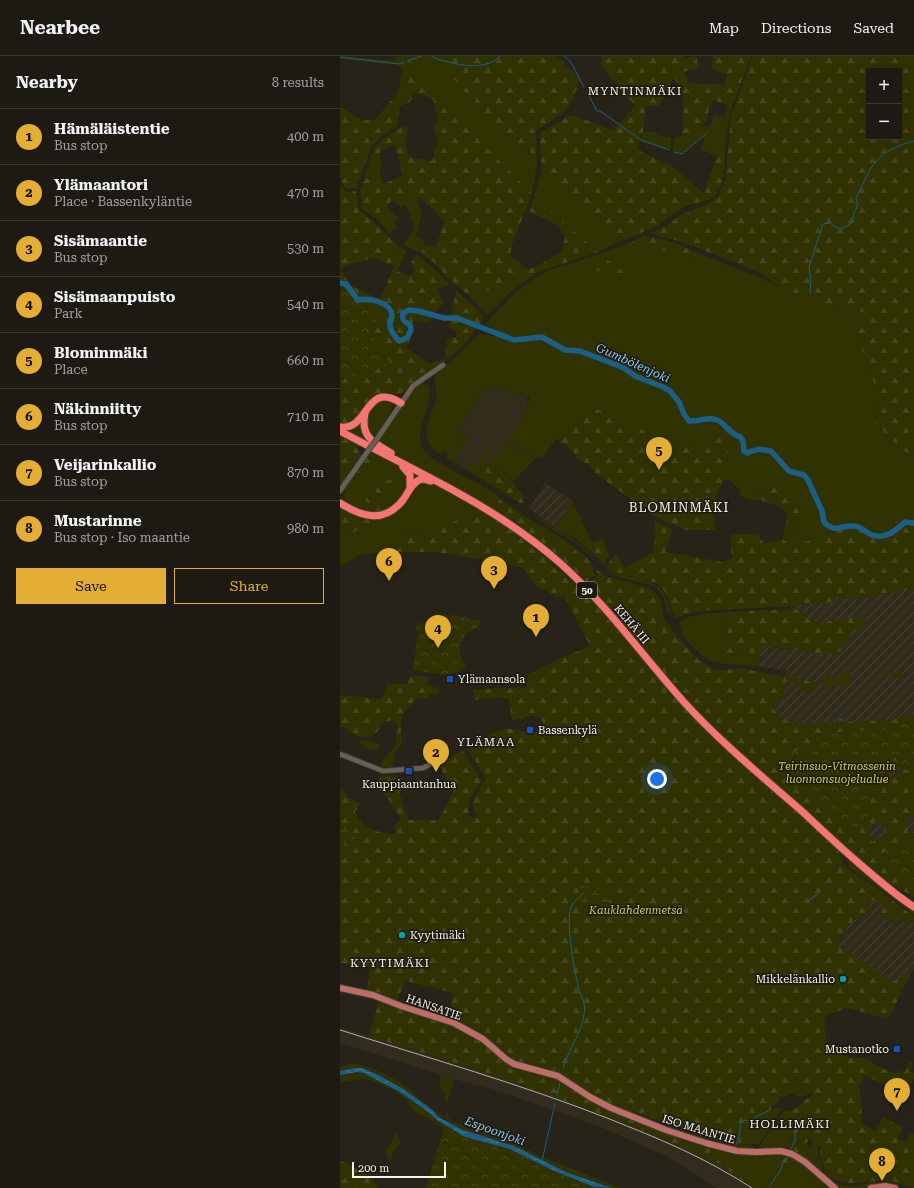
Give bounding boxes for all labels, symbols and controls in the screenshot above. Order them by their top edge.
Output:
text: Nearbee [20,16,100,39]
text: Map [709,20,739,36]
text: Directions [761,20,831,36]
text: Saved [853,20,894,36]
map controls [866,68,902,140]
button: + [866,68,902,104]
text: Nearby [16,72,78,92]
text: 8 results [272,75,324,90]
district label: MYNTINMÄKI [588,84,682,98]
button: − [866,104,902,140]
text: Hämäläistentie [54,120,170,138]
text: 1 [25,129,33,144]
text: 400 m [287,129,324,144]
text: Bus stop [54,138,108,153]
text: Ylämaantori [54,176,148,194]
text: 2 [25,185,33,200]
text: 470 m [287,185,324,200]
text: Place · Bassenkyläntie [54,194,192,209]
text: Sisämaantie [54,232,147,250]
text: 3 [25,241,33,256]
text: 530 m [287,241,324,256]
text: Bus stop [54,250,108,265]
text: Sisämaanpuisto [54,288,175,306]
text: 4 [25,297,33,312]
text: 540 m [287,297,324,312]
text: Park [54,306,83,321]
water label: Gumbölenjoki [594,340,672,386]
text: Blominmäki [54,344,148,362]
text: 5 [25,353,33,368]
text: 660 m [287,353,324,368]
text: Place [54,362,88,377]
text: Näkinniitty [54,400,141,418]
text: 6 [25,409,33,424]
text: 710 m [287,409,324,424]
text: Bus stop [54,418,108,433]
pin: 5 [646,437,672,470]
text: Veijarinkallio [54,456,156,474]
text: 7 [25,465,33,480]
text: 870 m [287,465,324,480]
text: Bus stop [54,474,108,489]
district label: BLOMINMÄKI [629,500,729,515]
text: Mustarinne [54,512,142,530]
text: 8 [25,521,33,536]
text: 980 m [287,521,324,536]
text: Bus stop · Iso maantie [54,530,190,545]
pin: 6 [376,548,402,581]
pin: 3 [481,556,507,589]
button: Save [16,568,166,604]
button: Share [174,568,324,604]
road number: 50 [577,582,597,598]
street label: KEHÄ III [612,601,652,647]
pin: 1 [523,604,549,637]
pin: 4 [425,615,451,648]
place label: Ylämaansola [458,673,525,686]
marker: Ylämaansola [445,674,455,684]
place label: Bassenkylä [538,724,597,737]
marker: Bassenkylä [525,725,535,735]
district label: YLÄMAA [457,735,515,749]
pin: 2 [423,739,449,772]
park label: Teirinsuo-Vitmossenin luonnonsuojelualue [778,760,896,786]
marker: Kauppiaantanhua [404,766,414,776]
your location [647,769,667,789]
place label: Kauppiaantanhua [362,778,456,791]
park label: Kauklahdenmetsä [588,904,683,917]
place label: Kyytimäki [410,929,466,942]
marker: Kyytimäki [397,930,407,940]
district label: KYYTIMÄKI [350,956,430,970]
place label: Mikkelänkallio [756,973,835,986]
marker: Mikkelänkallio [838,974,848,984]
street label: HANSATIE [404,992,463,1023]
place label: Mustanotko [825,1043,889,1056]
marker: Mustanotko [892,1044,902,1054]
pin: 7 [884,1078,910,1111]
street label: ISO MAANTIE [661,1112,737,1147]
water label: Espoonjoki [462,1113,527,1148]
district label: HOLLIMÄKI [750,1117,830,1131]
pin: 8 [869,1148,895,1181]
scale bar [352,1160,446,1179]
text: 200 m [358,1162,389,1175]

